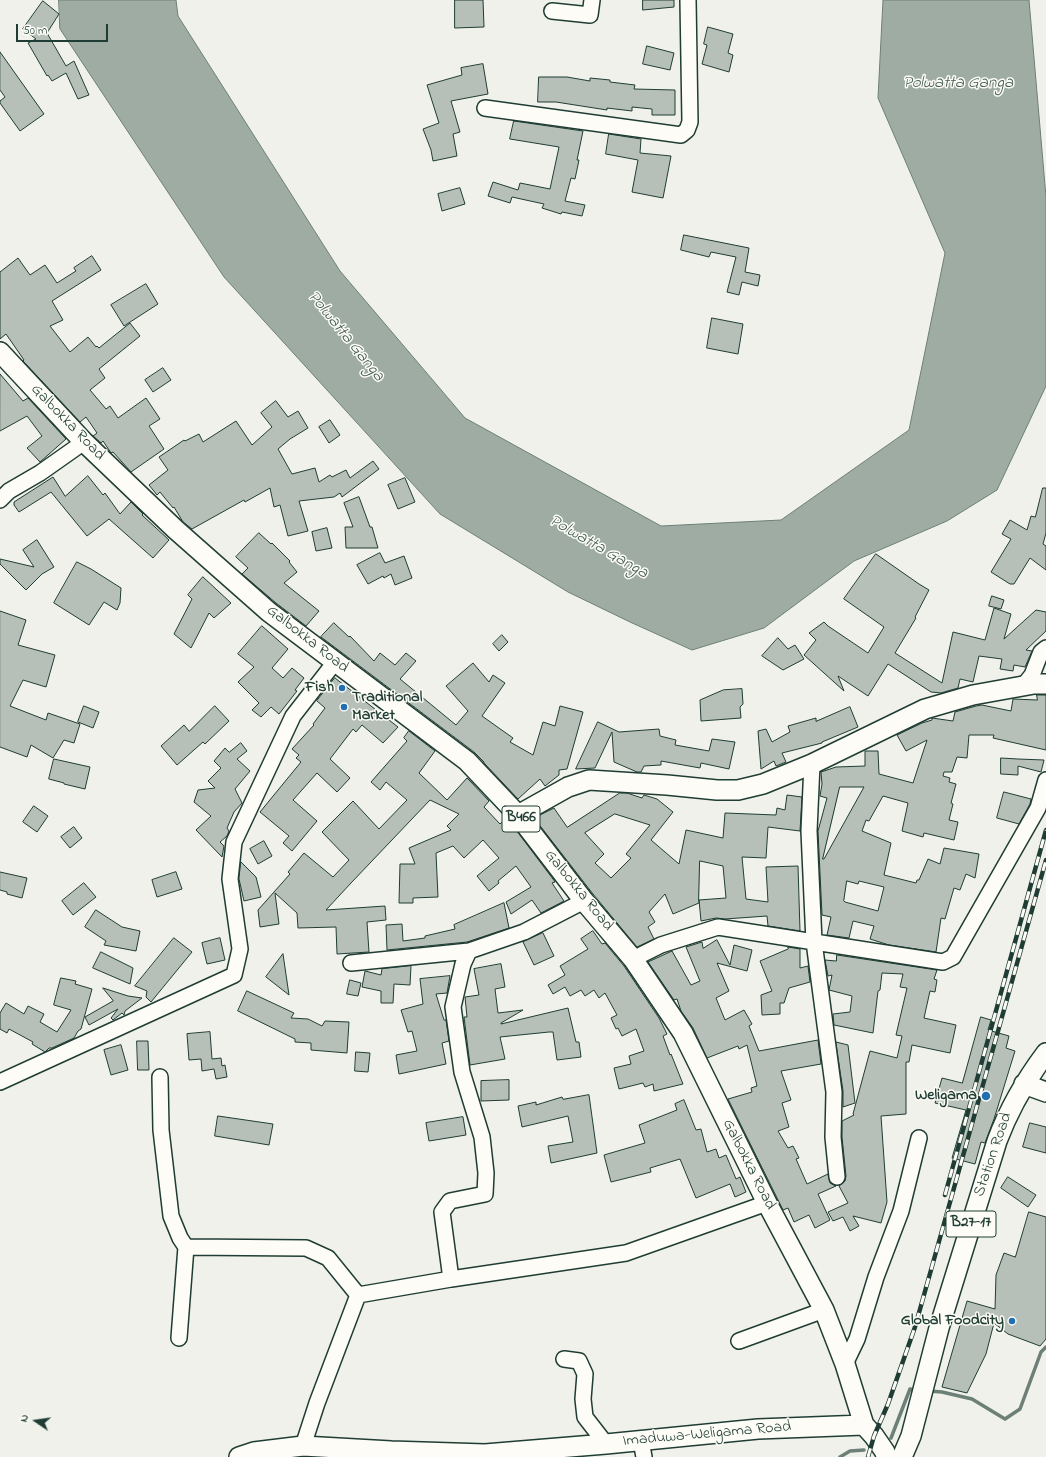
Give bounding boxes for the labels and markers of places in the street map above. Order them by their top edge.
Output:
place label: Fish [305,678,334,698]
marker: Fish [337,683,347,693]
place label: Traditional Market [352,688,422,726]
marker: Traditional Market [339,702,349,712]
place label: Weligama [915,1086,977,1106]
marker: Weligama [980,1090,992,1102]
place label: Global Foodcity [901,1311,1004,1331]
marker: Global Foodcity [1007,1316,1017,1326]

